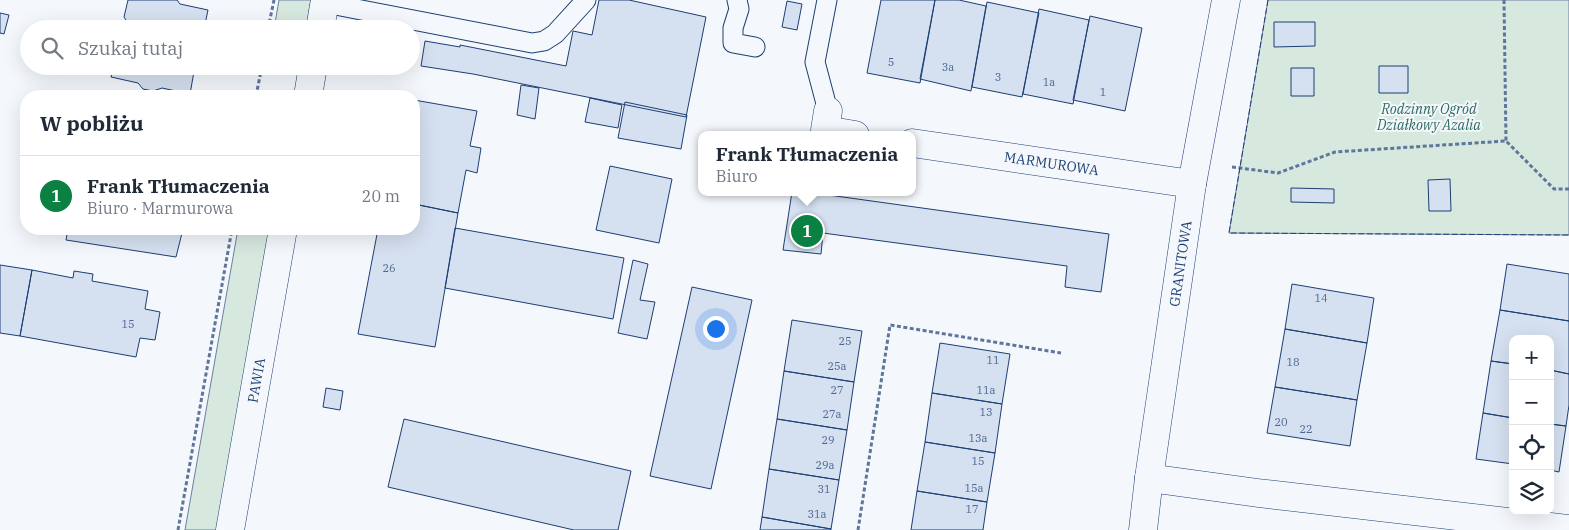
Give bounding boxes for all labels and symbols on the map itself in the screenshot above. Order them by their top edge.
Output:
house number: 5 [888,55,894,69]
house number: 3a [942,60,954,74]
house number: 3 [995,70,1001,84]
house number: 1a [1043,75,1055,89]
house number: 1 [1100,85,1106,99]
park label: Rodzinny Ogród Działkowy Azalia [1376,100,1481,134]
street label: MARMUROWA [1003,148,1100,179]
pin: 1 [791,212,823,250]
street label: GRANITOWA [1165,219,1196,308]
house number: 26 [382,261,396,275]
house number: 14 [1314,291,1328,305]
your location [703,316,729,342]
house number: 15 [121,317,135,331]
house number: 25 [838,334,852,348]
house number: 11 [986,353,1000,367]
house number: 18 [1286,355,1300,369]
street label: PAWIA [244,356,269,404]
house number: 25a [827,359,847,373]
house number: 27 [830,383,844,397]
house number: 11a [976,383,996,397]
house number: 13 [979,405,993,419]
house number: 27a [822,407,842,421]
house number: 20 [1274,415,1288,429]
house number: 22 [1299,422,1313,436]
house number: 13a [968,431,988,445]
house number: 29 [821,433,835,447]
house number: 15 [971,454,985,468]
house number: 29a [815,458,835,472]
house number: 15a [964,481,984,495]
house number: 31 [817,482,831,496]
house number: 17 [965,502,979,516]
house number: 31a [807,507,827,521]

